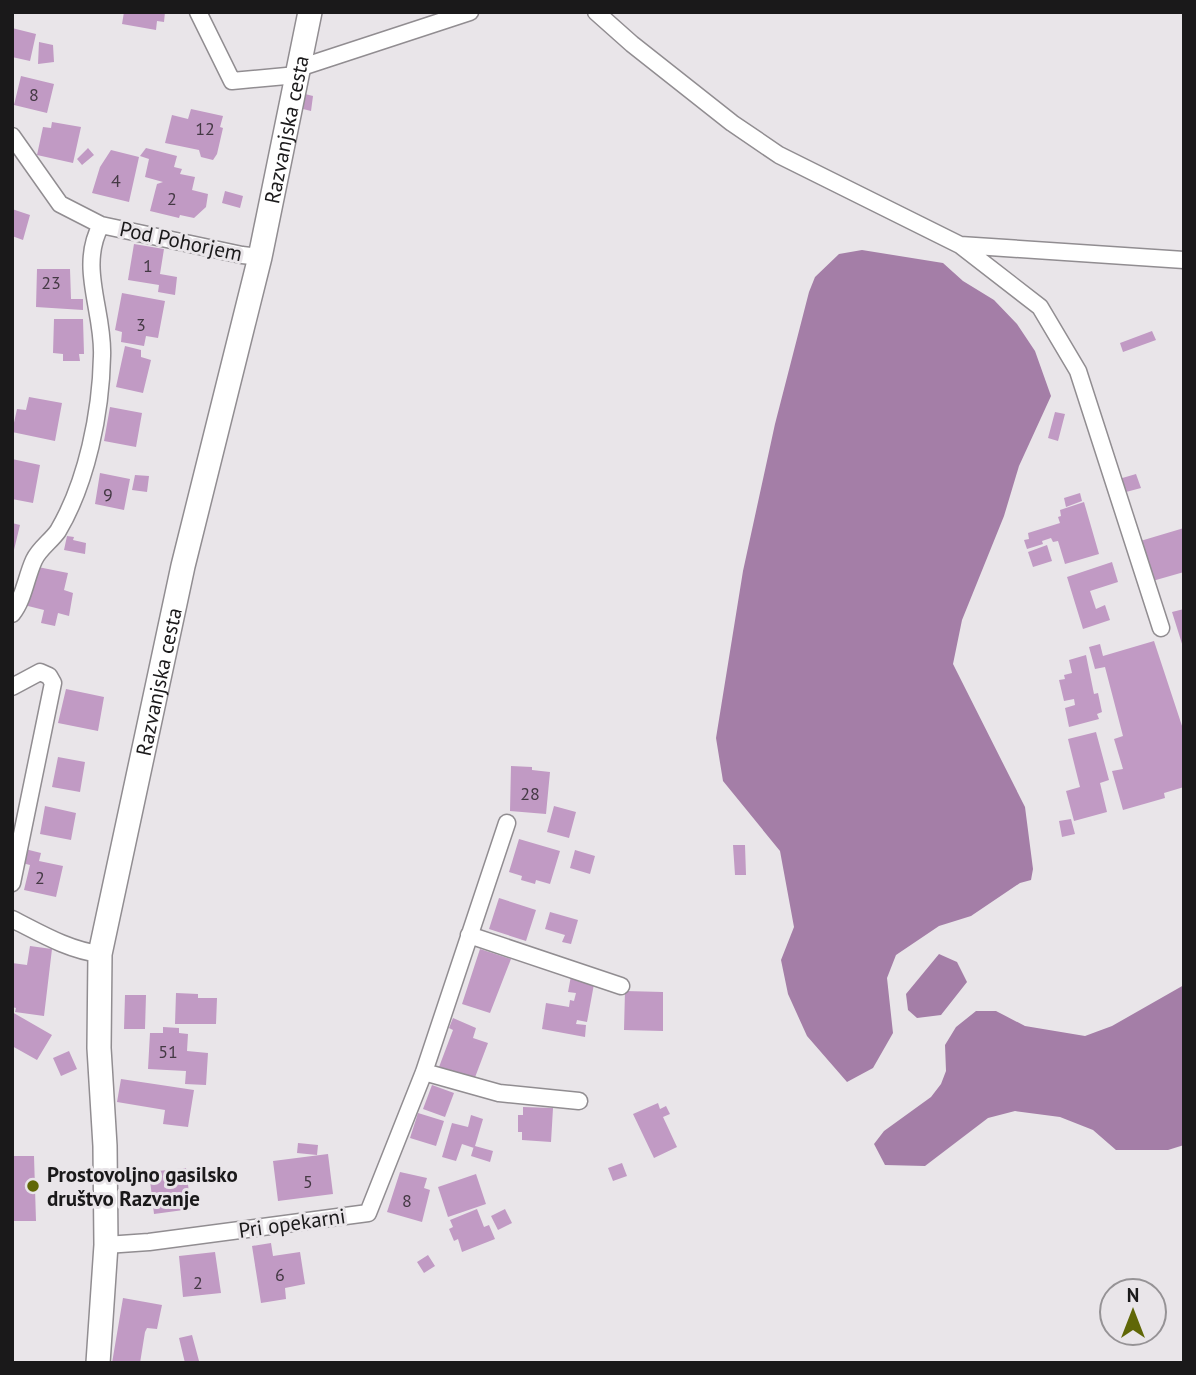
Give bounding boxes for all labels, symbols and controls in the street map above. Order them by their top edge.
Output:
street label: Razvanjska cesta [258,53,314,206]
house number: 8 [29,83,39,106]
house number: 12 [195,117,215,140]
house number: 4 [111,169,121,192]
house number: 2 [167,187,177,210]
street label: Pod Pohorjem [117,215,245,267]
house number: 1 [143,254,153,277]
house number: 23 [41,271,61,294]
house number: 3 [136,313,146,336]
house number: 9 [103,483,113,506]
street label: Razvanjska cesta [129,605,187,758]
house number: 28 [520,782,540,805]
house number: 2 [35,866,45,889]
house number: 51 [158,1040,178,1063]
place label: Prostovoljno gasilsko društvo Razvanje [47,1161,238,1212]
house number: 5 [303,1170,313,1193]
marker: Prostovoljno gasilsko društvo Razvanje [25,1178,41,1194]
house number: 8 [402,1189,412,1212]
street label: Pri opekarni [237,1202,347,1244]
house number: 6 [275,1263,285,1286]
house number: 2 [193,1271,203,1294]
north arrow [1098,1277,1168,1347]
text: N [1127,1283,1139,1307]

